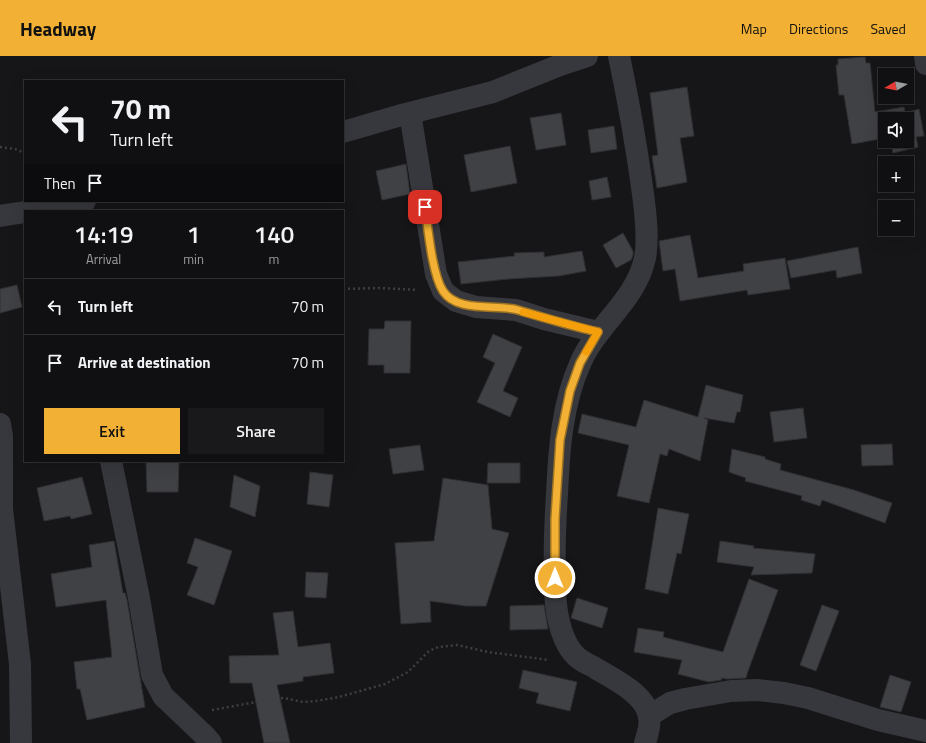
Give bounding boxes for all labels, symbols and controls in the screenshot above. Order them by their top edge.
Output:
text: Headway [20,14,96,43]
text: Map [741,18,767,39]
text: Directions [789,18,848,39]
text: Saved [870,18,906,39]
north arrow [878,68,914,104]
map controls [878,68,914,236]
text: 70 m [110,87,171,130]
icon: left [44,96,96,148]
button: sound [878,112,914,148]
text: Turn left [110,126,173,153]
button: + [878,156,914,192]
text: Then [44,172,76,195]
icon: arrive [84,172,106,194]
pin [408,190,442,224]
icon: arrive [414,196,436,218]
button: − [878,200,914,236]
text: 14:19 [74,216,133,252]
text: 1 [187,216,200,252]
text: 140 [254,216,294,252]
text: Arrival [86,249,121,269]
text: min [183,249,204,269]
text: m [269,249,279,269]
text: Turn left [78,295,133,318]
text: 70 m [291,295,324,318]
icon: left [44,296,66,318]
text: Arrive at destination [78,351,211,374]
text: 70 m [291,351,324,374]
icon: arrive [44,352,66,374]
button: Exit [44,408,180,454]
button: Share [188,408,324,454]
position arrow [534,557,576,599]

